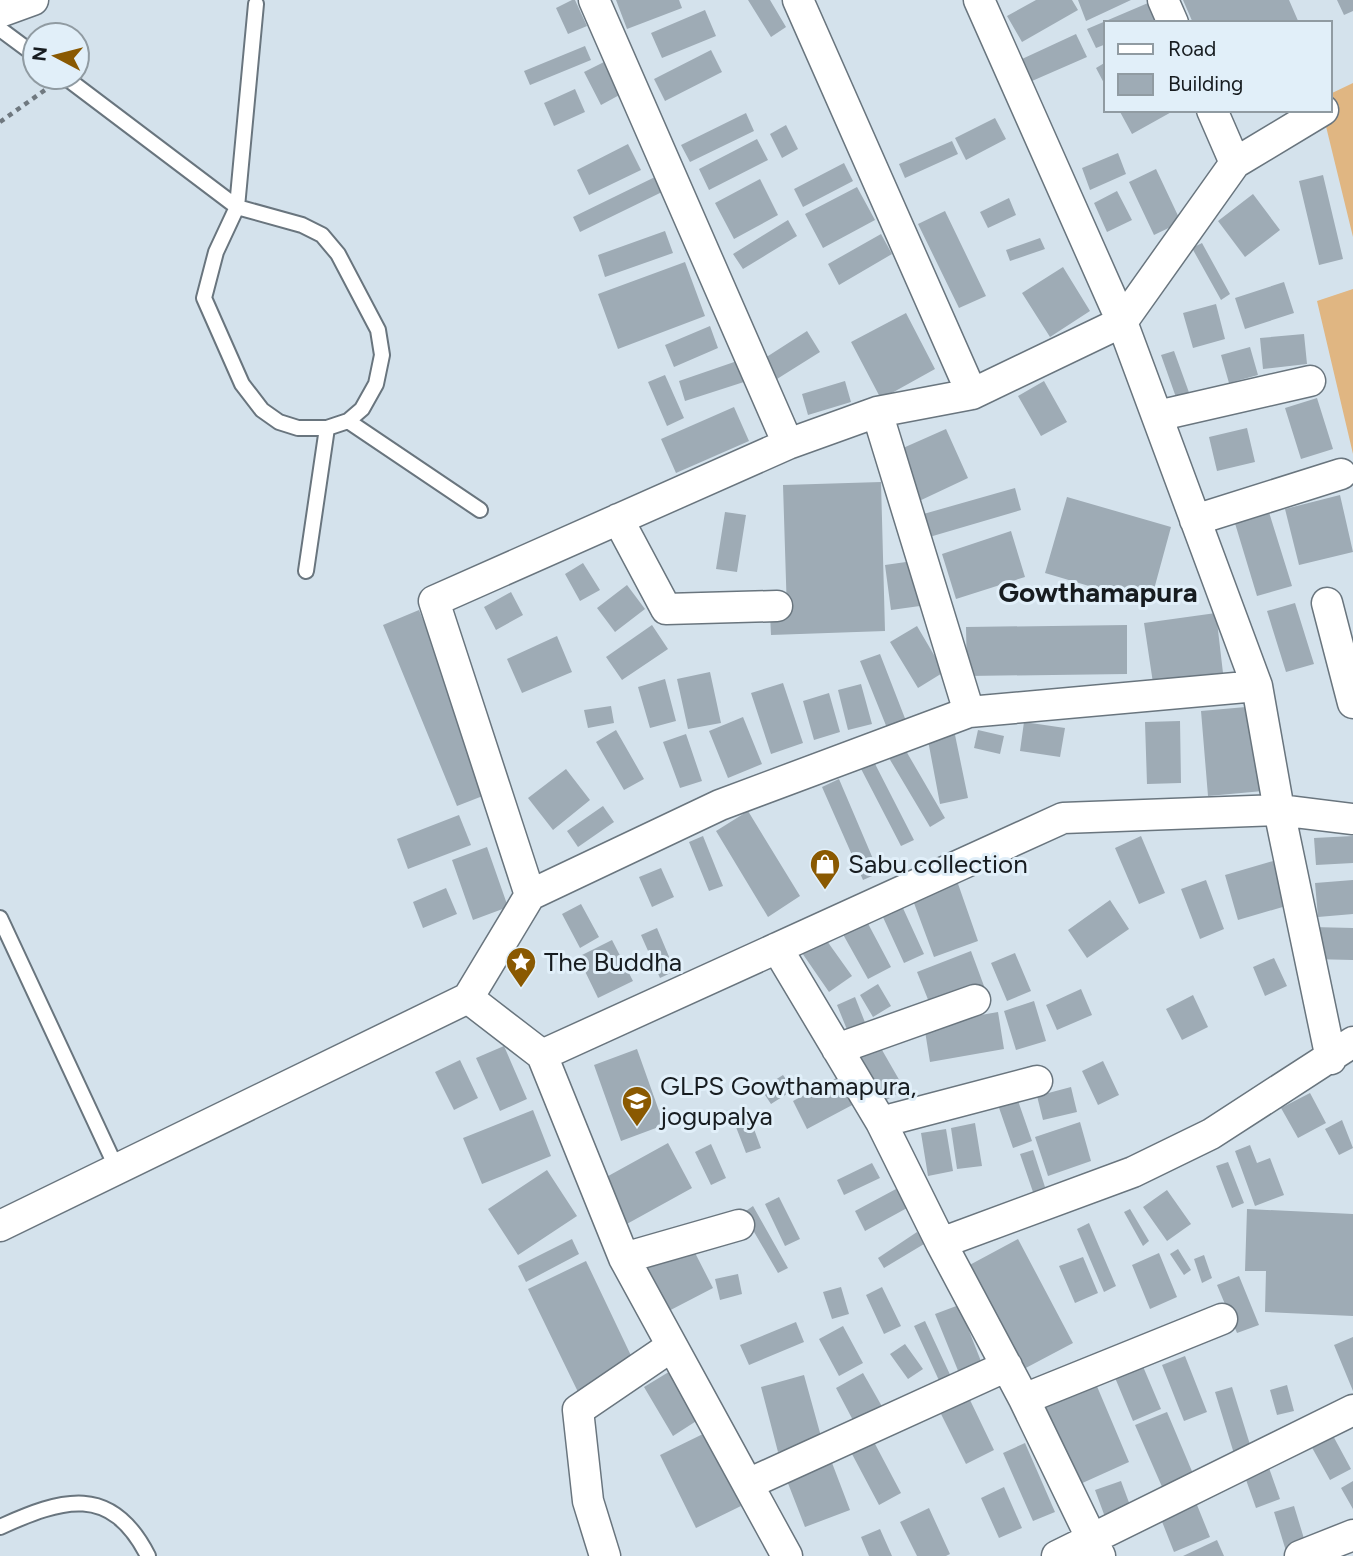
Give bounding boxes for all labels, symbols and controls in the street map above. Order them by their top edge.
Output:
north arrow [21,21,91,91]
legend [1104,21,1332,112]
text: Road [1168,36,1216,61]
text: N [27,45,52,63]
text: Building [1168,71,1243,96]
district label: Gowthamapura [998,575,1198,609]
shop icon: Sabu collection [808,847,842,891]
place label: Sabu collection [848,848,1028,880]
place icon: The Buddha [504,945,538,989]
place label: The Buddha [544,946,682,978]
place label: GLPS Gowthamapura, jogupalya [658,1070,916,1132]
school or university icon: GLPS Gowthamapura, jogupalya [620,1084,654,1128]

